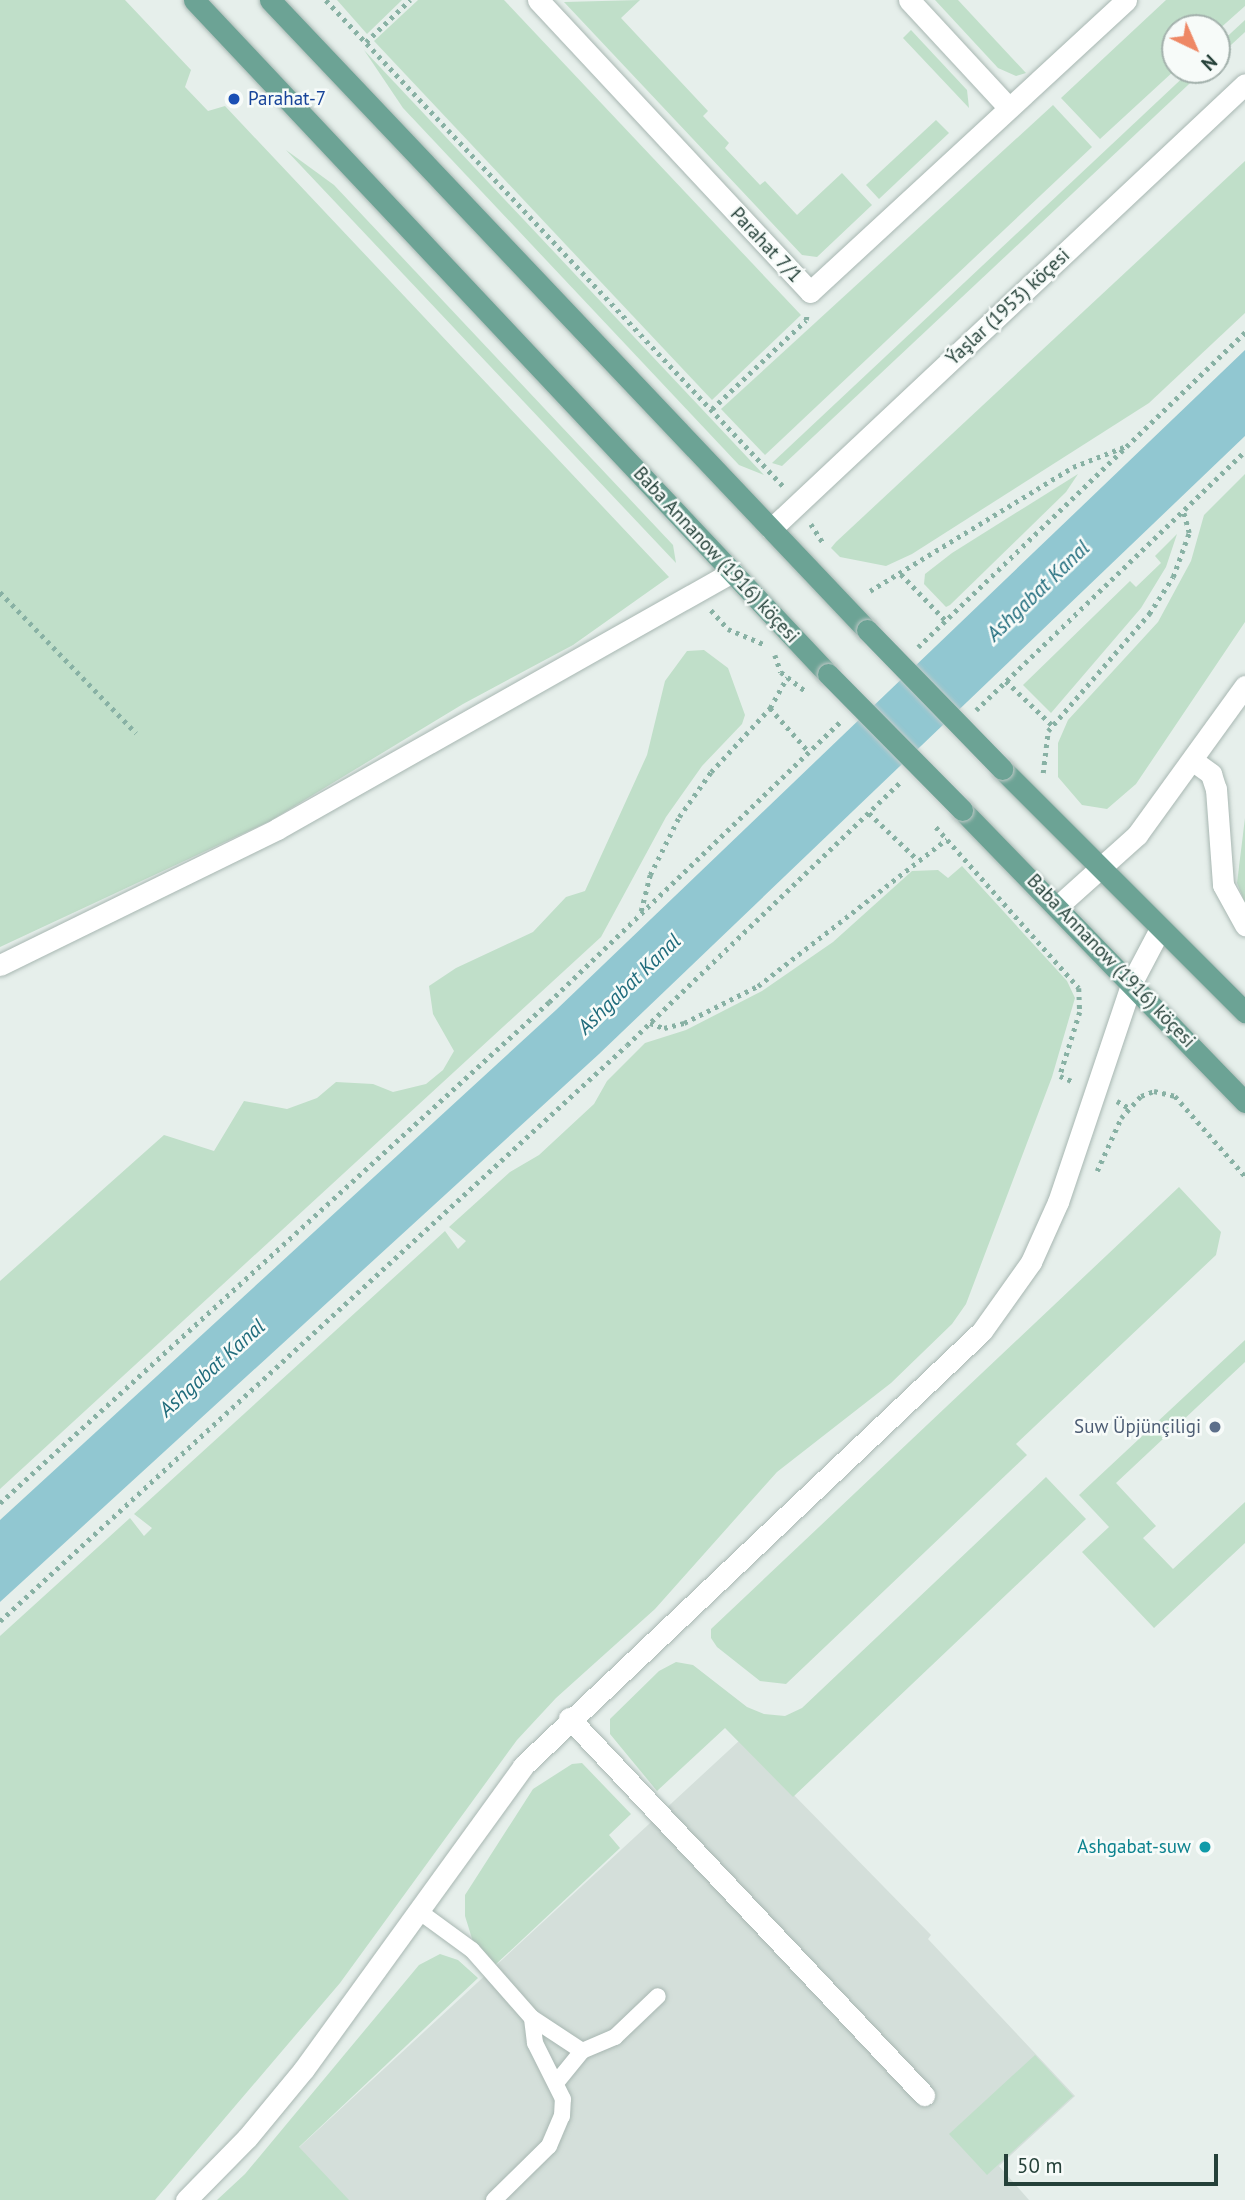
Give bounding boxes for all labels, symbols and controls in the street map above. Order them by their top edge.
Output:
north arrow [1161,14,1231,84]
text: N [1196,50,1222,76]
place label: Parahat-7 [248,88,326,110]
marker: Parahat-7 [226,91,242,107]
street label: Parahat 7/1 [726,203,806,287]
street label: Ýaşlar (1953) köçesi [942,244,1074,370]
street label: Baba Annanow (1916) köçesi [628,462,804,648]
water label: Ashgabat Kanal [981,535,1095,647]
street label: Baba Annanow (1916) köçesi [1022,869,1200,1053]
water label: Ashgabat Kanal [572,928,686,1040]
water label: Ashgabat Kanal [154,1314,270,1422]
place label: Suw Üpjünçiligi [1074,1416,1201,1438]
marker: Suw Üpjünçiligi [1207,1419,1223,1435]
place label: Ashgabat-suw [1077,1836,1191,1858]
marker: Ashgabat-suw [1197,1839,1213,1855]
scale bar [1007,2140,1220,2184]
text: 50 m [1017,2152,1063,2179]

